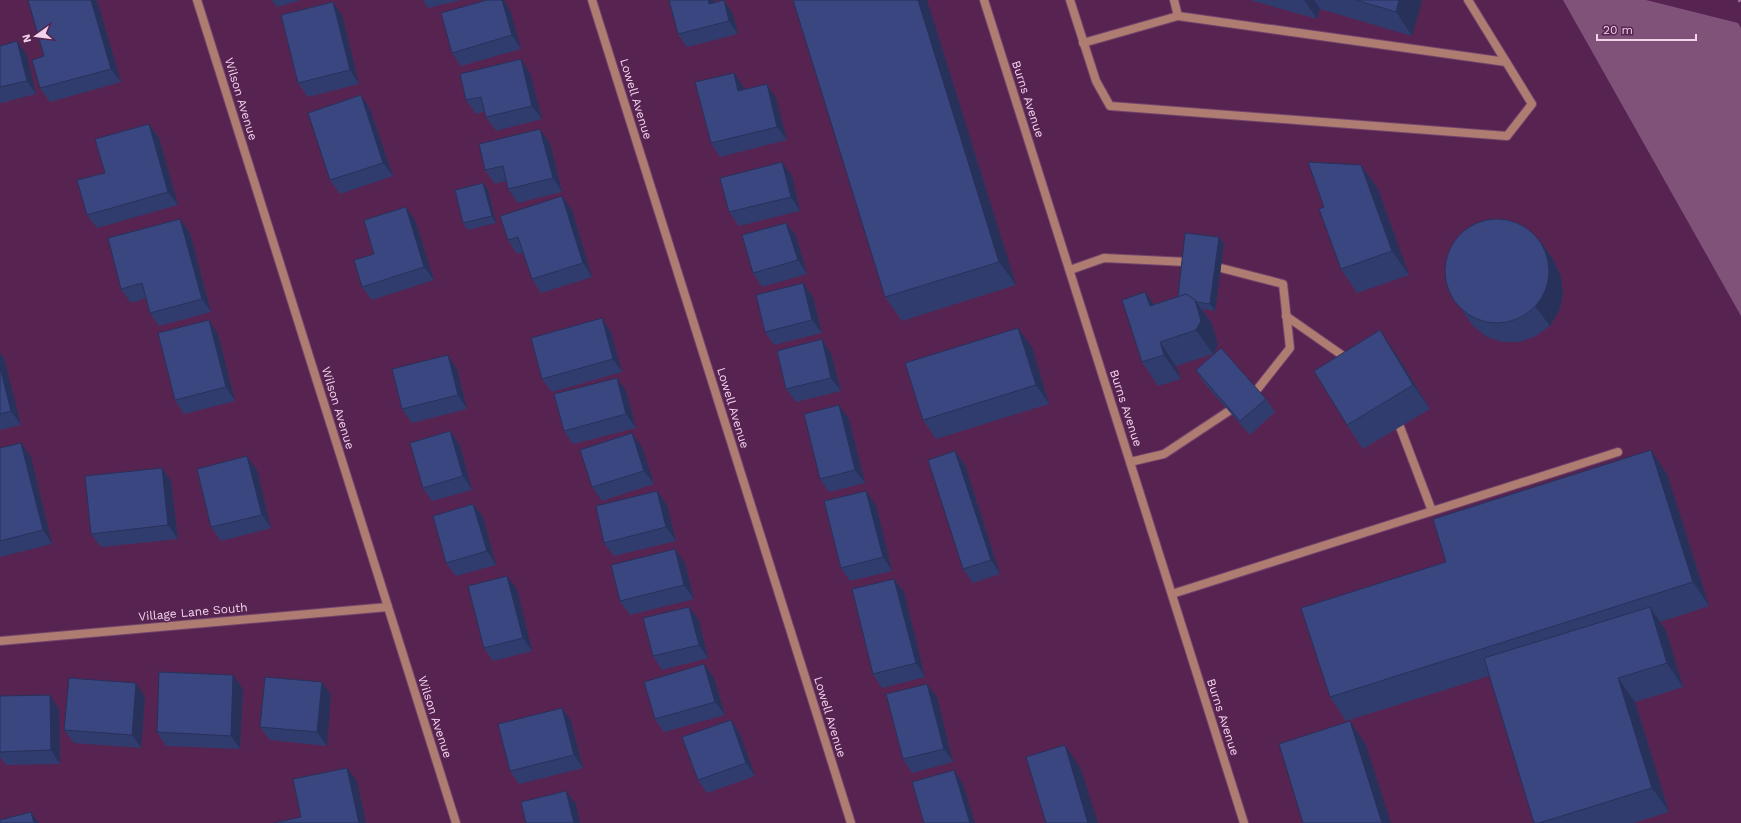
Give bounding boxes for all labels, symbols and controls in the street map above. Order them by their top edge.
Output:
north arrow [16,16,56,56]
scale bar [1597,16,1696,42]
text: 20 m [1603,23,1633,37]
text: N [19,33,34,44]
street label: Wilson Avenue [222,56,260,142]
street label: Lowell Avenue [617,57,655,141]
street label: Burns Avenue [1009,59,1047,139]
street label: Wilson Avenue [319,365,357,451]
street label: Lowell Avenue [714,366,752,450]
street label: Burns Avenue [1107,368,1145,448]
street label: Village Lane South [138,600,248,624]
street label: Wilson Avenue [415,674,455,760]
street label: Lowell Avenue [811,675,849,759]
street label: Burns Avenue [1204,677,1242,757]

